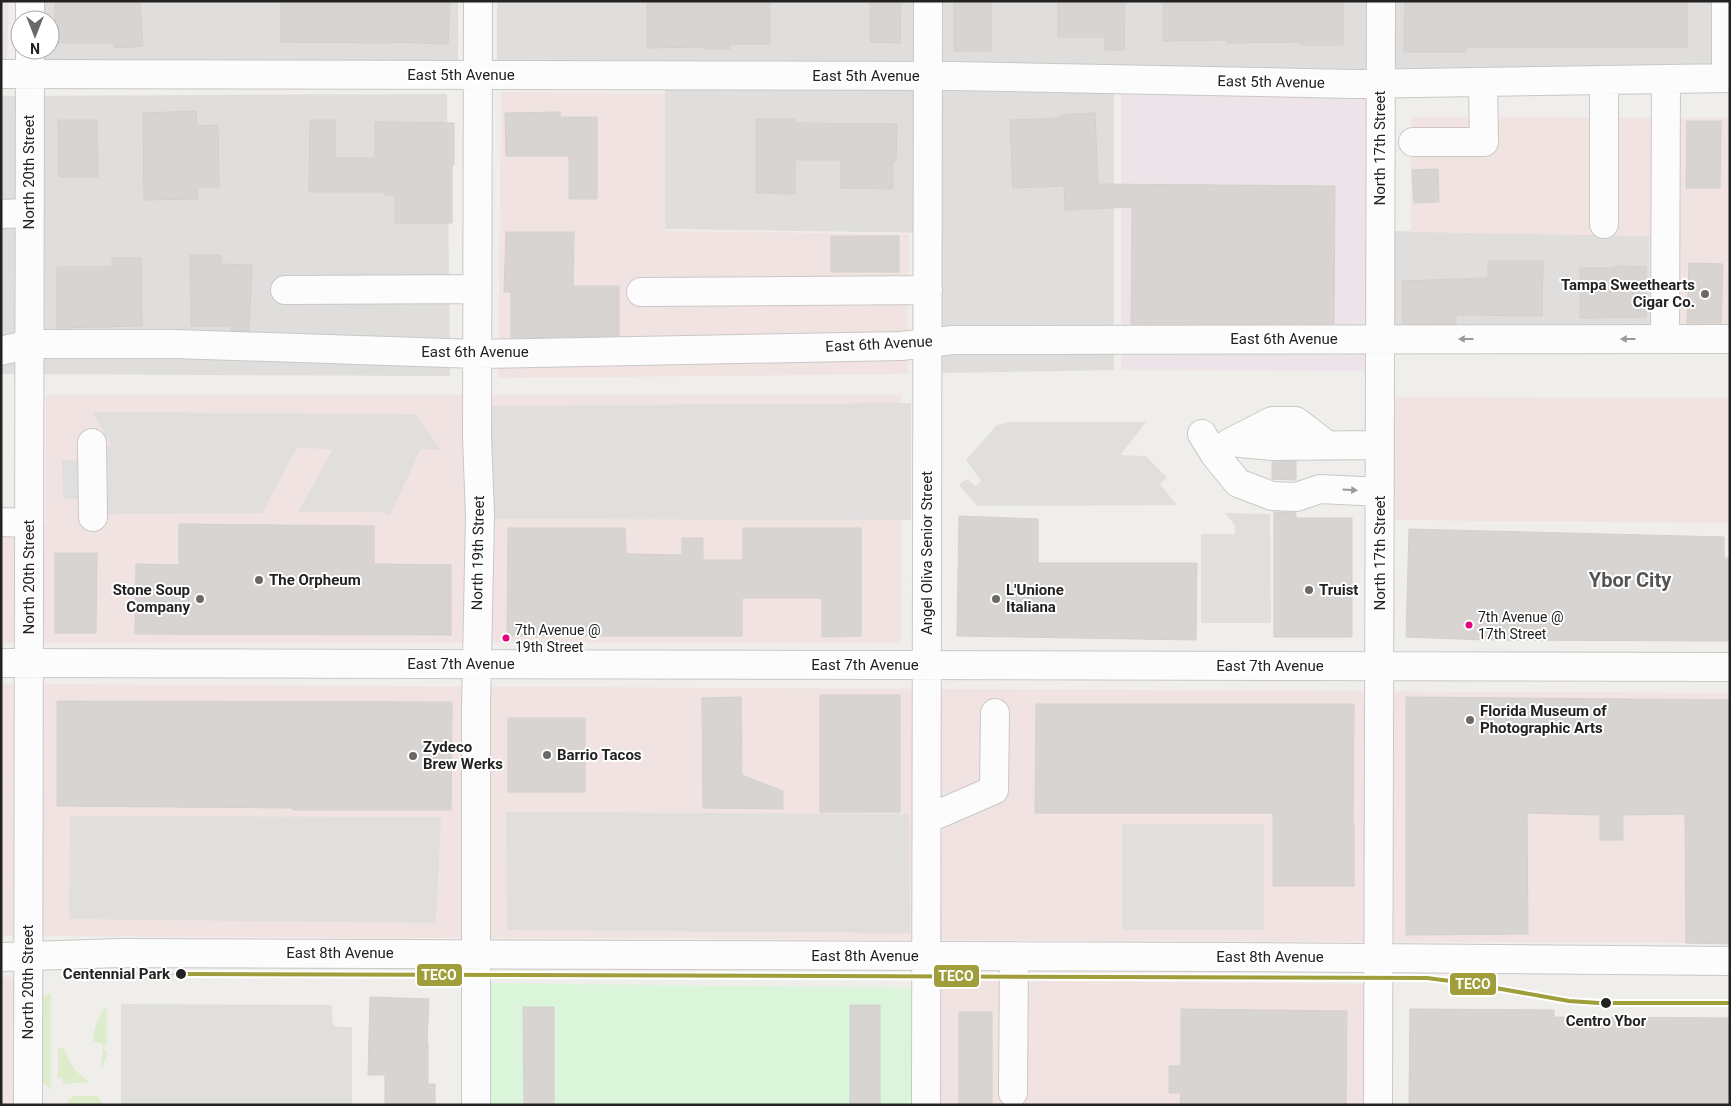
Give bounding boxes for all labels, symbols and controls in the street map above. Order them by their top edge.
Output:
north arrow [10,10,60,60]
text: N [30,40,40,56]
street label: East 5th Avenue [407,66,515,84]
street label: East 5th Avenue [812,67,920,85]
street label: East 5th Avenue [1217,72,1325,92]
street label: North 17th Street [1371,90,1389,205]
street label: North 20th Street [20,114,38,229]
place label: Tampa Sweethearts Cigar Co. [1561,276,1695,311]
marker: Tampa Sweethearts Cigar Co. [1699,288,1711,300]
street label: East 6th Avenue [1230,330,1338,348]
street label: East 6th Avenue [825,332,933,356]
one-way arrow [1458,335,1474,343]
one-way arrow [1620,335,1636,343]
street label: East 6th Avenue [421,343,529,361]
street label: Angel Oliva Senior Street [918,471,936,635]
one-way arrow [1342,487,1358,495]
street label: North 19th Street [468,495,488,611]
street label: North 17th Street [1371,495,1389,610]
street label: North 20th Street [20,519,38,634]
district label: Ybor City [1589,568,1672,592]
place label: The Orpheum [269,571,361,589]
marker: The Orpheum [253,574,265,586]
place label: Stone Soup Company [113,581,190,616]
place label: L'Unione Italiana [1006,581,1064,616]
place label: Truist [1319,581,1358,599]
marker: Truist [1303,584,1315,596]
marker: Stone Soup Company [194,593,206,605]
marker: L'Unione Italiana [990,593,1002,605]
place label: 7th Avenue @ 17th Street [1478,609,1563,642]
marker: 7th Avenue @ 17th Street [1464,620,1474,630]
place label: 7th Avenue @ 19th Street [515,622,600,655]
marker: 7th Avenue @ 19th Street [501,633,511,643]
street label: East 7th Avenue [407,655,515,673]
street label: East 7th Avenue [811,656,919,674]
street label: East 7th Avenue [1216,657,1324,675]
place label: Florida Museum of Photographic Arts [1480,702,1607,737]
marker: Florida Museum of Photographic Arts [1464,714,1476,726]
place label: Zydeco Brew Werks [423,738,503,773]
place label: Barrio Tacos [557,746,642,764]
marker: Barrio Tacos [541,749,553,761]
marker: Zydeco Brew Werks [407,750,419,762]
street label: North 20th Street [19,924,37,1039]
street label: East 8th Avenue [286,944,394,962]
street label: East 8th Avenue [811,947,919,965]
street label: East 8th Avenue [1216,948,1324,966]
line badge: TECO [416,963,463,987]
line badge: TECO [933,964,980,988]
place label: Centennial Park [63,965,171,983]
marker: Centennial Park [174,967,188,981]
text: TECO [421,967,457,983]
text: TECO [938,968,974,984]
line badge: TECO [1449,972,1497,996]
text: TECO [1455,976,1491,992]
marker: Centro Ybor [1599,996,1613,1010]
place label: Centro Ybor [1566,1012,1647,1030]

